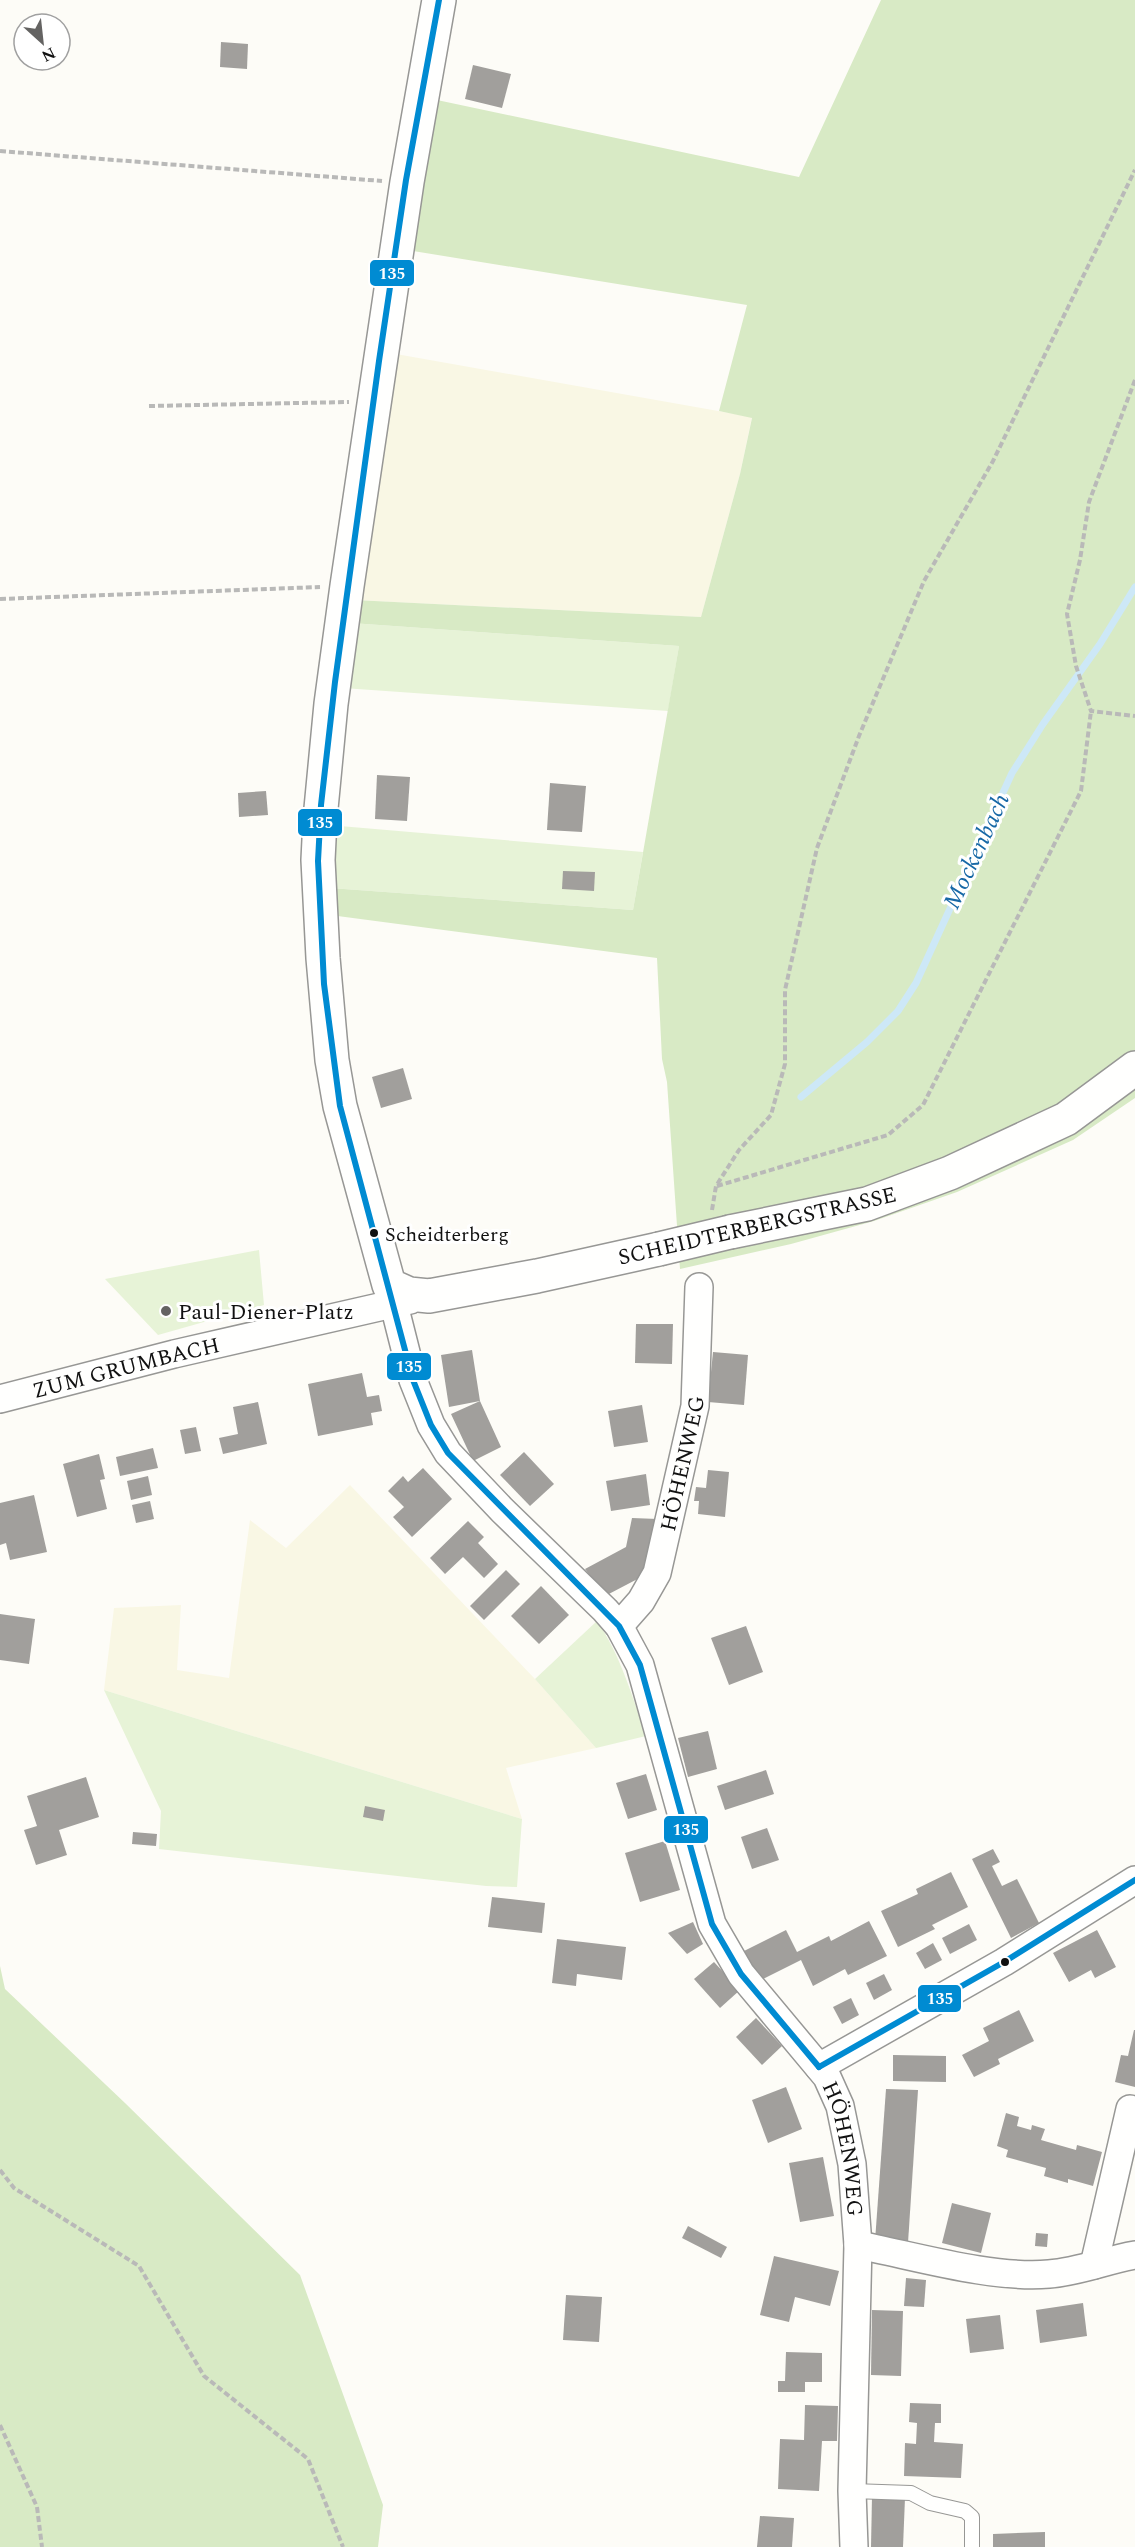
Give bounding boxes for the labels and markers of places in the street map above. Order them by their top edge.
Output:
place label: Scheidterberg [385,1220,509,1250]
marker: Scheidterberg [368,1227,380,1239]
place label: Paul-Diener-Platz [178,1296,354,1329]
marker: Paul-Diener-Platz [159,1304,173,1318]
unlabelled marker [999,1956,1011,1968]

